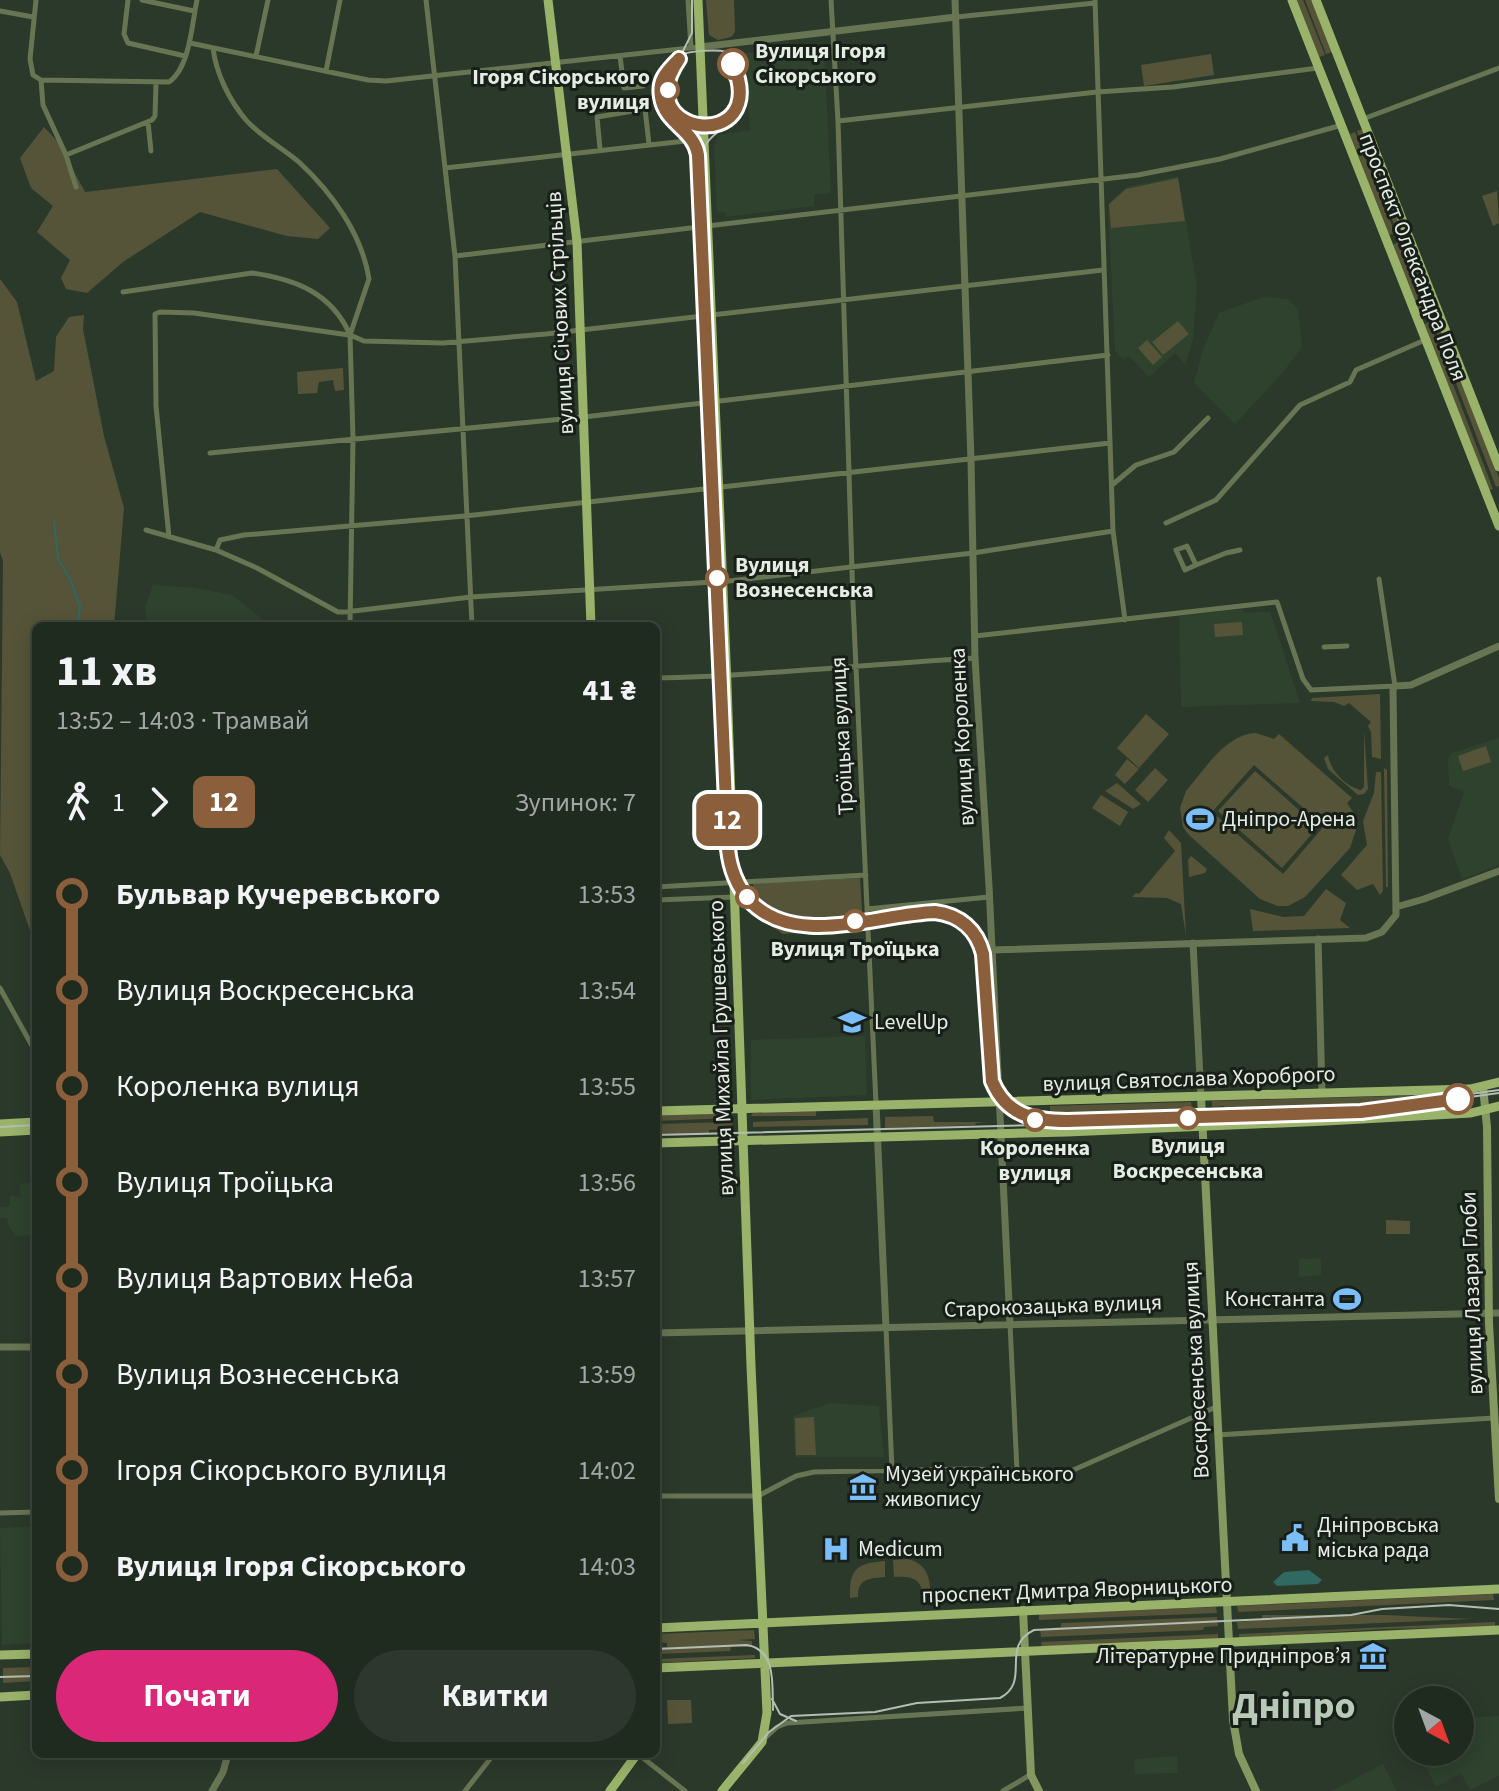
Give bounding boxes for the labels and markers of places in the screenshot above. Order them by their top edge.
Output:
place label: Вулиця Ігоря Сікорського [755,35,886,92]
marker: Вулиця Ігоря Сікорського [718,49,748,79]
place label: Ігоря Сікорського вулиця [472,61,650,118]
marker: Ігоря Сікорського вулиця [657,79,679,101]
place label: Вулиця Вознесенська [735,549,874,606]
marker: Вулиця Вознесенська [706,567,728,589]
place label: Дніпро-Арена [1222,803,1356,835]
sports icon: Дніпро-Арена [1185,804,1215,834]
unlabelled marker [736,886,758,908]
marker: Вулиця Троїцька [844,910,866,932]
place label: Вулиця Троїцька [770,933,940,965]
place label: LevelUp [874,1006,949,1038]
school or university icon: LevelUp [837,1007,867,1037]
unlabelled marker [1443,1084,1473,1114]
marker: Вулиця Воскресенська [1177,1107,1199,1129]
marker: Короленка вулиця [1024,1109,1046,1131]
place label: Вулиця Воскресенська [1113,1130,1263,1187]
place label: Короленка вулиця [980,1132,1090,1189]
place label: Константа [1224,1283,1325,1315]
sports icon: Константа [1332,1284,1362,1314]
place label: Музей українського живопису [885,1458,1074,1515]
museum icon: Музей українського живопису [848,1472,878,1502]
place label: Дніпровська міська рада [1317,1509,1439,1566]
public building icon: Дніпровська міська рада [1280,1523,1310,1553]
place label: Medicum [858,1533,943,1565]
hospital icon: Medicum [821,1534,851,1564]
place label: Літературне Придніпров’я [1096,1640,1351,1672]
museum icon: Літературне Придніпров’я [1358,1641,1388,1671]

